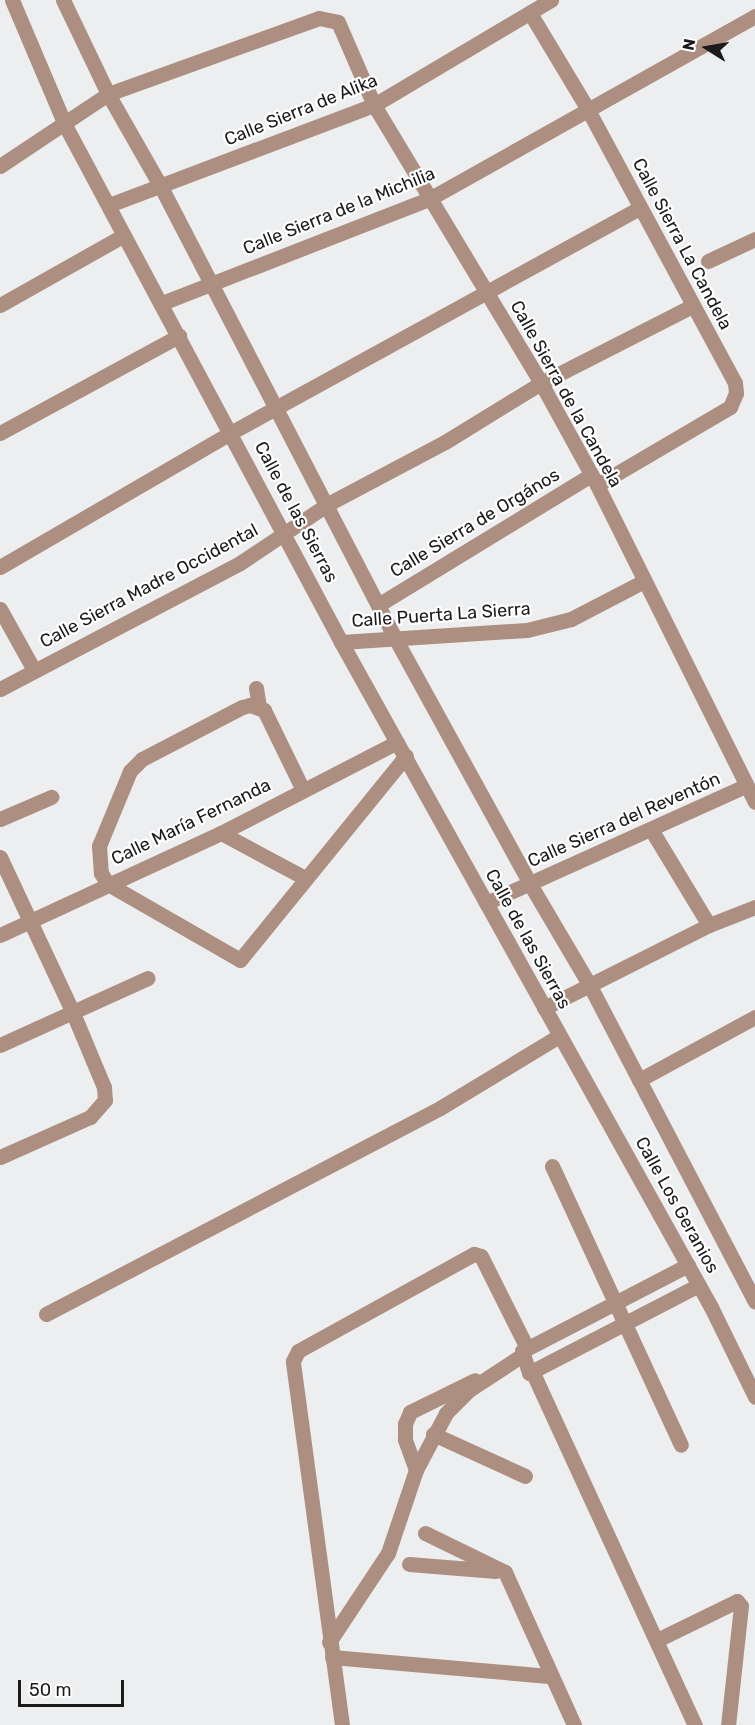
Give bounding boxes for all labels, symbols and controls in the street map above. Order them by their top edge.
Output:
north arrow [677,18,737,78]
text: N [678,37,699,52]
street label: Calle Sierra de Alika [221,69,381,151]
street label: Calle Sierra La Candela [628,155,736,333]
street label: Calle Sierra de la Michilia [240,163,438,259]
street label: Calle Sierra de la Candela [506,297,626,491]
street label: Calle de las Sierras [250,438,342,586]
street label: Calle Sierra de Orgános [386,464,564,582]
street label: Calle Sierra Madre Occidental [36,519,262,653]
street label: Calle Puerta La Sierra [351,598,531,632]
street label: Calle Sierra del Reventón [524,768,724,872]
street label: Calle María Fernanda [108,774,274,870]
street label: Calle de las Sierras [481,865,575,1013]
street label: Calle Los Geranios [631,1133,723,1277]
scale bar [21,1668,128,1706]
text: 50 m [29,1679,72,1701]

